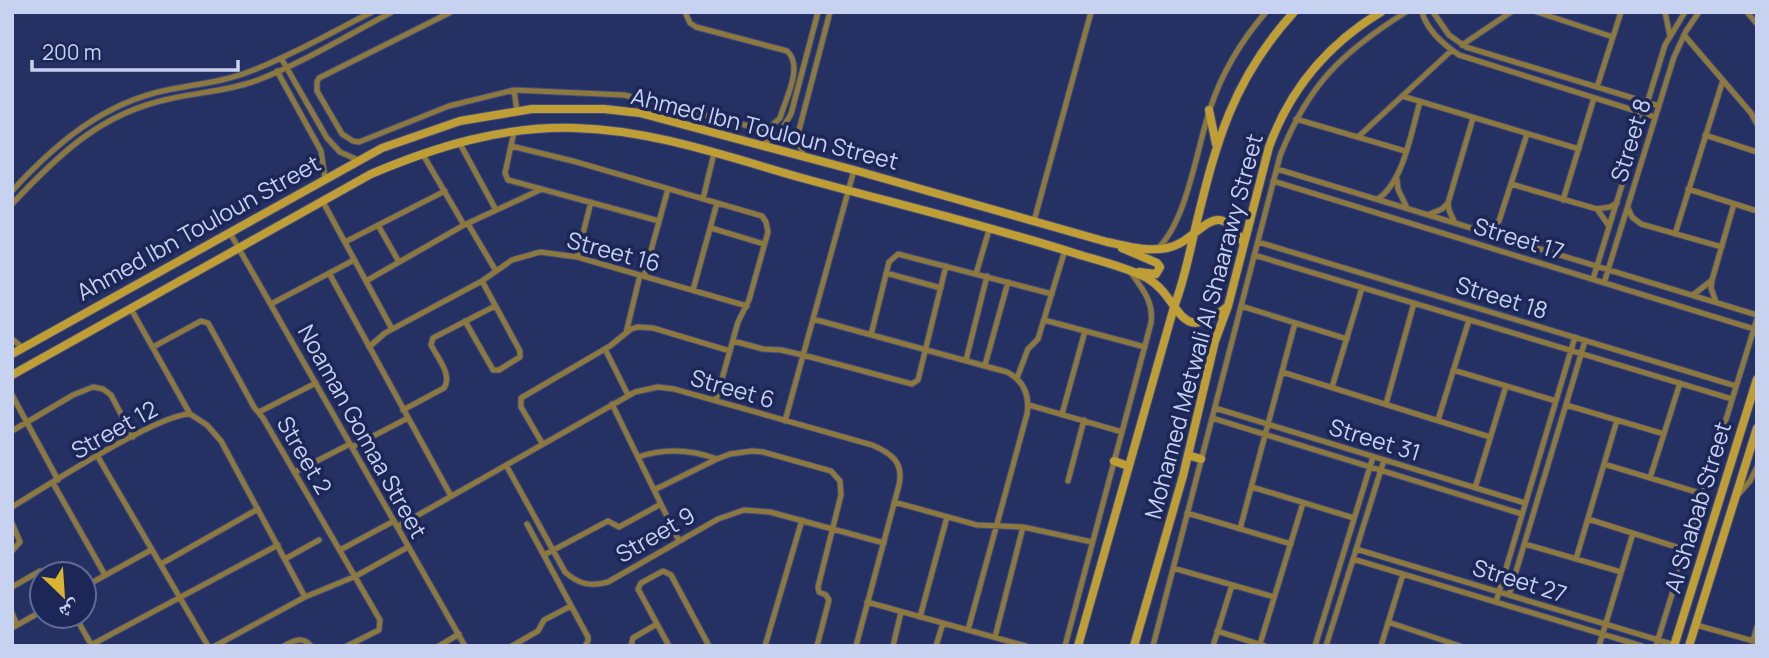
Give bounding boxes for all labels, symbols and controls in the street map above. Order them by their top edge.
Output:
scale bar [32,28,238,72]
text: 200 m [42,38,102,66]
street label: Ahmed Ibn Touloun Street [628,79,902,177]
street label: Street 8 [1602,94,1658,186]
street label: Mohamed Metwali Al Shaarawy Street [1136,130,1270,522]
street label: Ahmed Ibn Touloun Street [70,147,326,307]
street label: Street 17 [1470,209,1568,267]
street label: Street 16 [564,223,664,279]
street label: Street 18 [1452,268,1552,326]
street label: Noaman Gomaa Street [291,318,435,544]
street label: Street 6 [687,361,779,415]
street label: Street 12 [65,392,163,466]
street label: Street 2 [270,410,340,500]
street label: Street 31 [1325,410,1425,468]
street label: Al Shabab Street [1656,418,1738,596]
street label: Street 9 [610,499,700,569]
street label: Street 27 [1469,551,1571,609]
north arrow [28,560,98,630]
text: ش [56,594,85,626]

